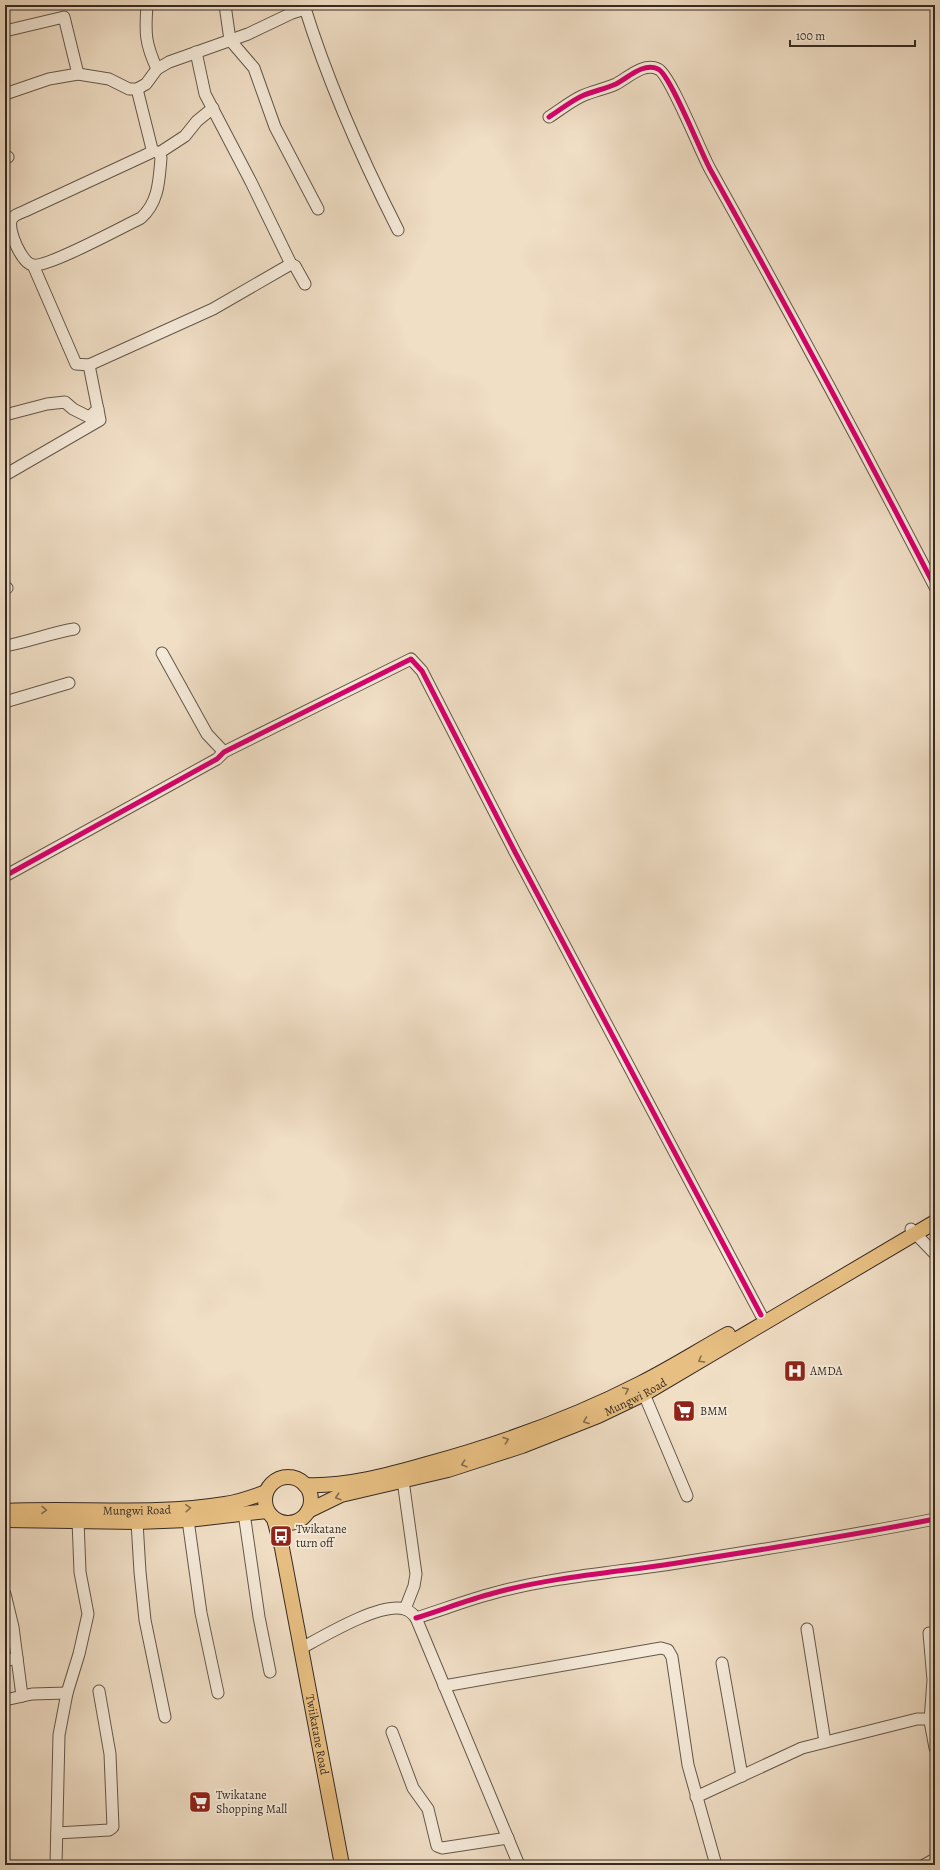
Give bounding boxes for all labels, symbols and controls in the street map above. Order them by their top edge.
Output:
scale bar [790,22,915,48]
text: 100 m [796,28,825,44]
one-way arrow [698,1356,705,1363]
hospital icon: AMDA [782,1358,808,1384]
place label: AMDA [809,1363,843,1379]
street label: Mungwi Road [602,1374,670,1420]
one-way arrow [621,1387,629,1395]
supermarket icon: BMM [671,1398,697,1424]
place label: BMM [700,1403,728,1419]
one-way arrow [583,1416,590,1424]
one-way arrow [502,1437,509,1445]
one-way arrow [461,1460,468,1468]
one-way arrow [335,1492,342,1500]
street label: Mungwi Road [103,1502,172,1519]
one-way arrow [185,1503,191,1512]
one-way arrow [41,1506,47,1514]
place label: Twikatane turn off [296,1521,347,1551]
bus stop icon: Twikatane turn off [268,1523,294,1549]
street label: Twiikatane Road [302,1693,333,1777]
place label: Twikatane Shopping Mall [216,1787,287,1817]
supermarket icon: Twikatane Shopping Mall [187,1789,213,1815]

